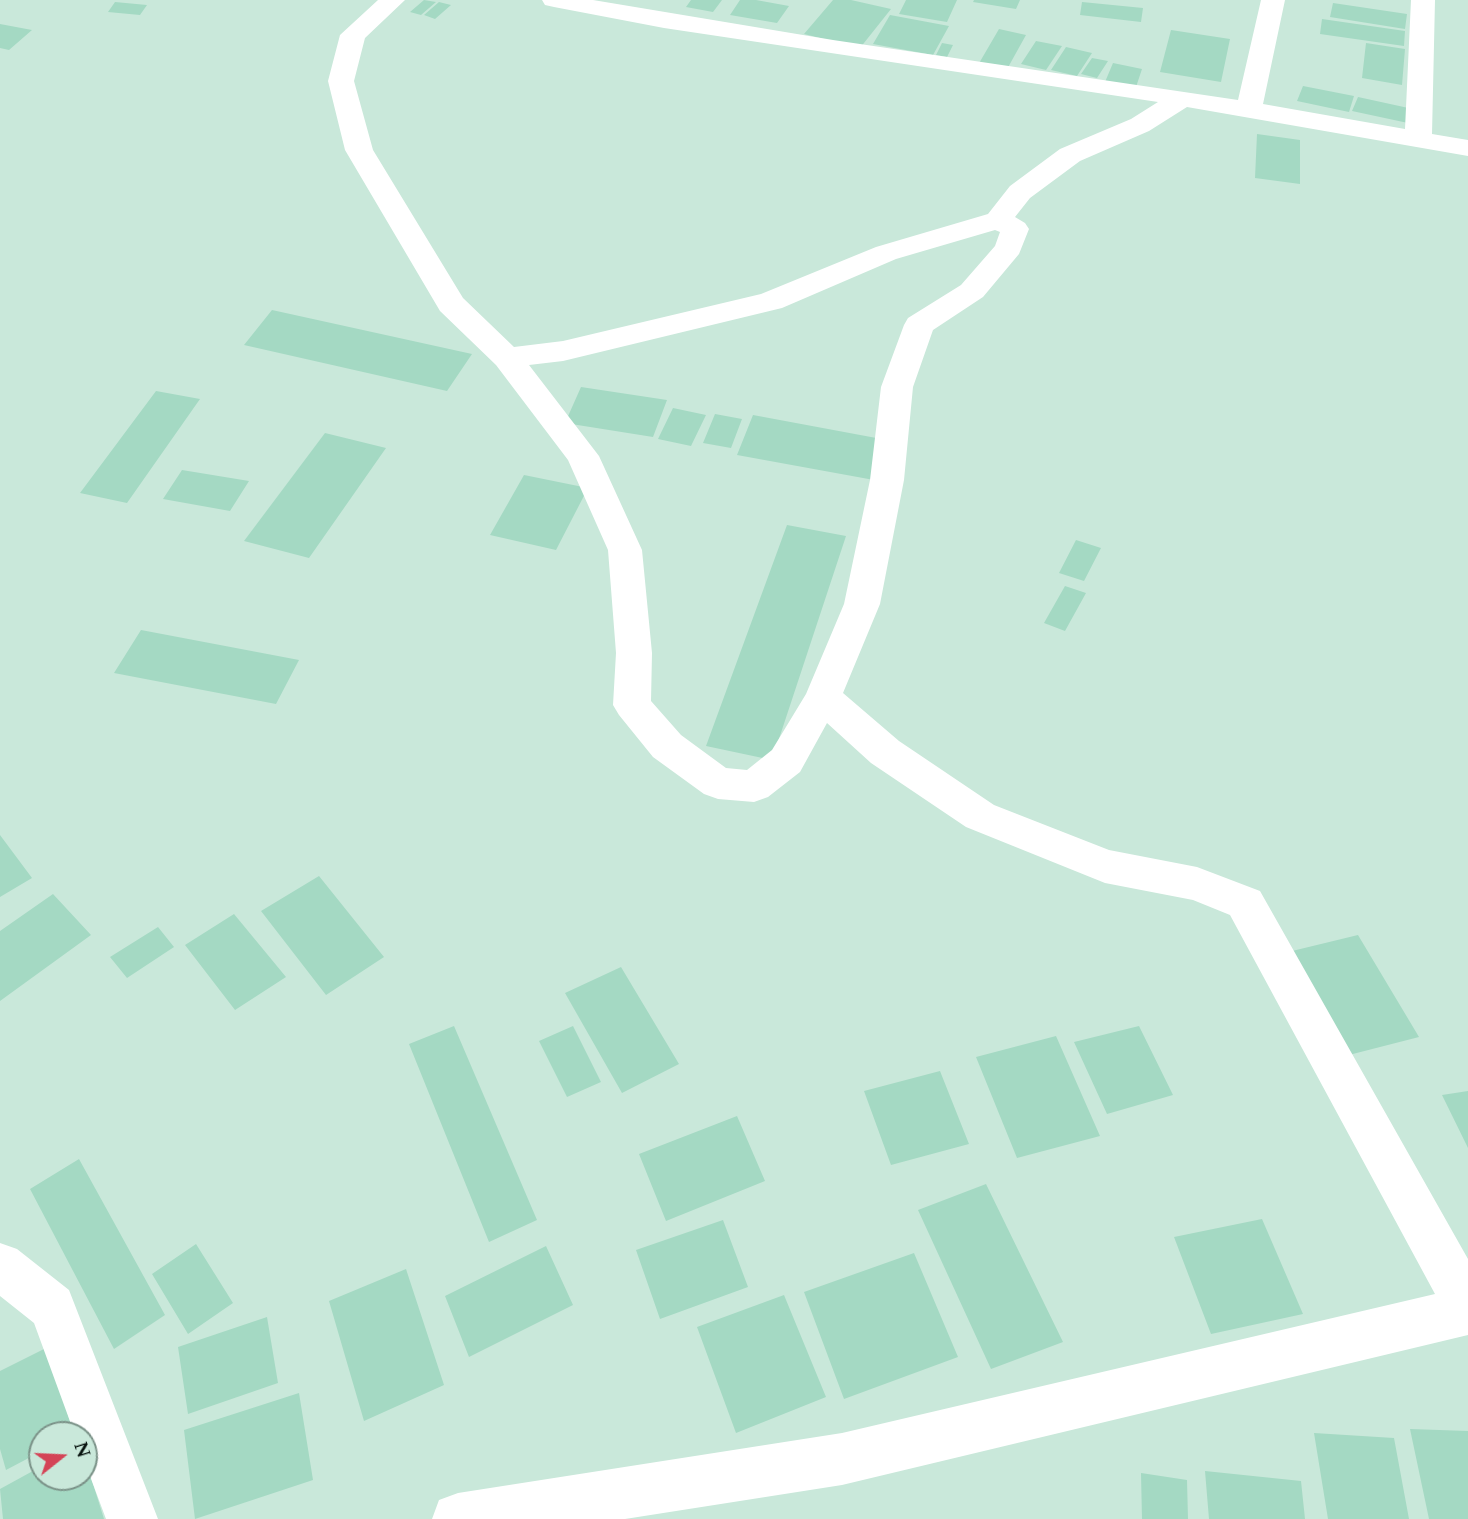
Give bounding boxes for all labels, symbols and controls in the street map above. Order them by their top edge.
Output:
north arrow [28,1421,98,1491]
text: N [65,1438,98,1462]

